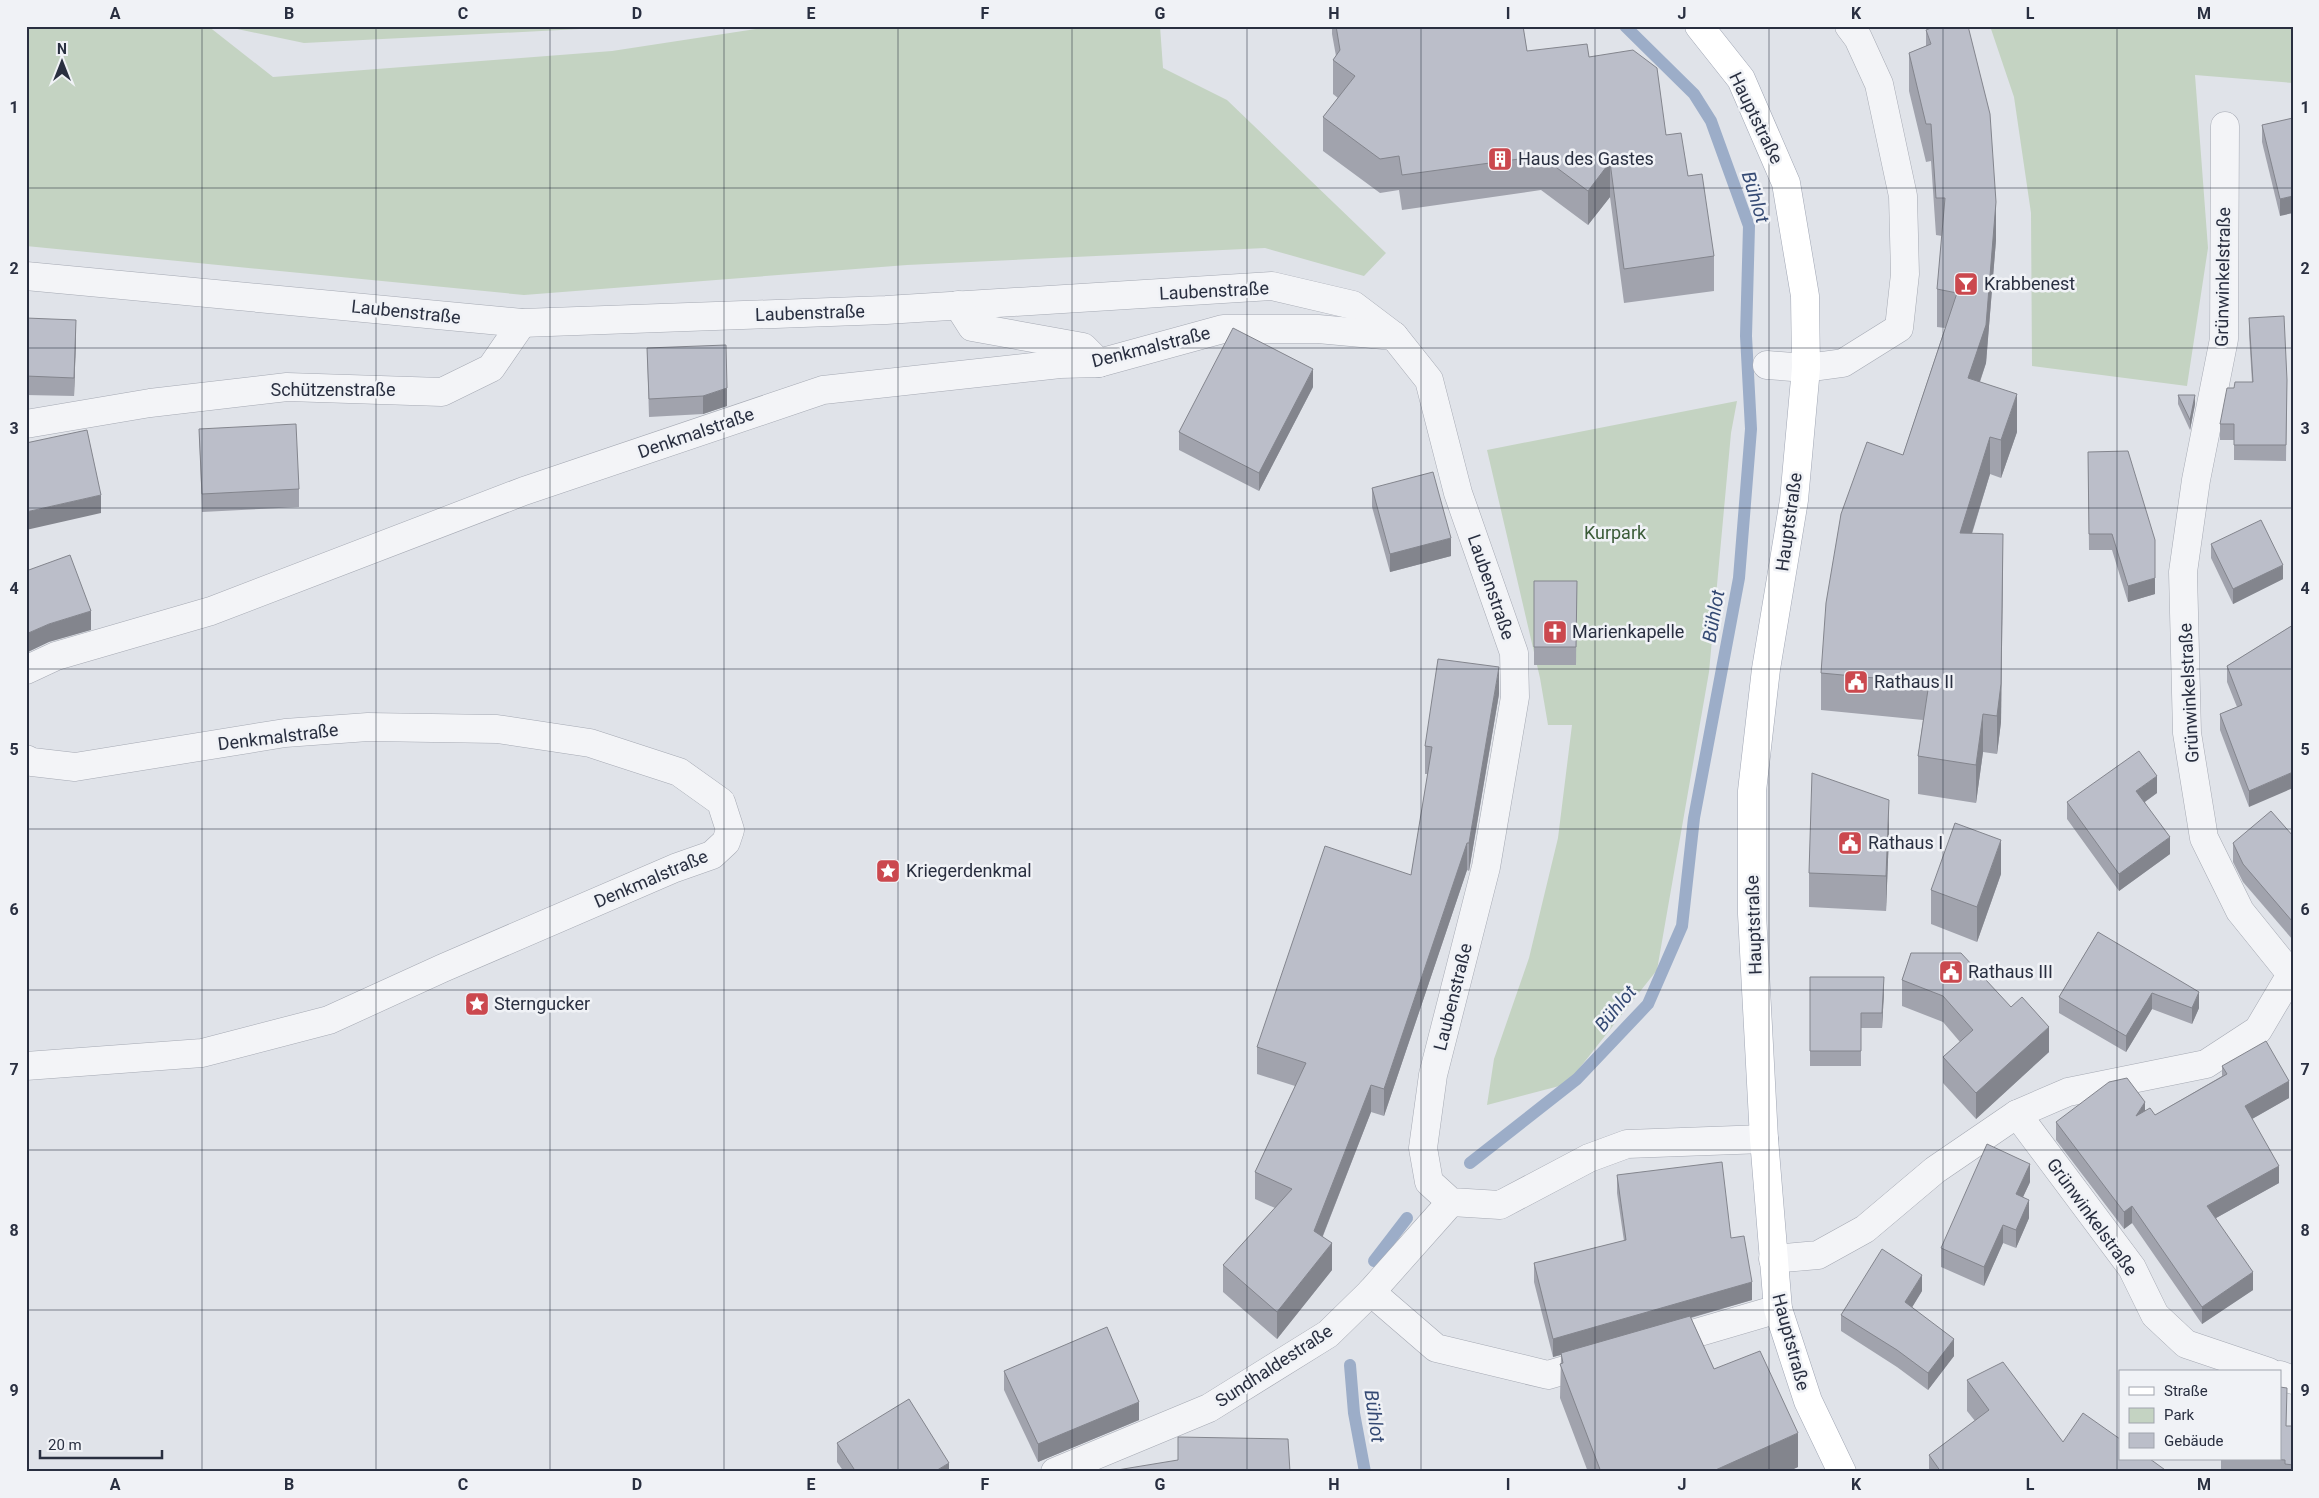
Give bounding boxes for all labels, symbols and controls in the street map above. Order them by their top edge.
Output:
text: A [110,4,121,23]
text: B [284,4,294,23]
text: C [458,4,468,23]
text: D [632,4,642,23]
text: E [807,4,816,23]
text: F [981,4,990,23]
text: G [1155,4,1166,23]
text: H [1328,4,1340,23]
text: I [1506,4,1510,23]
text: J [1678,4,1686,23]
text: K [1851,4,1862,23]
text: L [2026,4,2035,23]
text: M [2197,4,2211,23]
north arrow [38,38,88,88]
text: N [57,41,67,57]
street label: Hauptstraße [1725,68,1788,167]
text: 1 [9,98,19,117]
text: 1 [2300,98,2310,117]
building icon: Haus des Gastes [1487,146,1513,172]
place label: Haus des Gastes [1518,148,1654,169]
water label: Bühlot [1737,169,1775,227]
street label: Grünwinkelstraße [2211,207,2234,347]
text: 2 [9,259,19,278]
text: 2 [2300,259,2310,278]
bar icon: Krabbenest [1953,271,1979,297]
place label: Krabbenest [1984,273,2075,294]
street label: Laubenstraße [1159,277,1269,304]
street label: Laubenstraße [350,295,462,328]
street label: Laubenstraße [755,300,865,325]
street label: Denkmalstraße [1089,322,1212,371]
street label: Schützenstraße [270,379,396,400]
street label: Denkmalstraße [635,403,757,462]
text: 3 [9,419,19,438]
text: 3 [2300,419,2310,438]
street label: Hauptstraße [1771,471,1806,573]
park label: Kurpark [1584,522,1647,543]
street label: Laubenstraße [1464,531,1519,642]
text: 4 [9,579,19,598]
text: 4 [2300,579,2310,598]
water label: Bühlot [1698,587,1730,644]
church icon: Marienkapelle [1542,619,1568,645]
place label: Marienkapelle [1572,621,1684,642]
street label: Grünwinkelstraße [2174,623,2203,763]
public building icon: Rathaus II [1843,669,1869,695]
place label: Rathaus II [1874,671,1954,692]
street label: Denkmalstraße [216,719,339,754]
text: 5 [9,740,19,759]
text: 5 [2300,740,2310,759]
public building icon: Rathaus I [1837,830,1863,856]
place label: Rathaus I [1868,832,1943,853]
street label: Denkmalstraße [591,845,711,912]
place icon: Kriegerdenkmal [875,858,901,884]
place label: Kriegerdenkmal [906,860,1032,881]
street label: Hauptstraße [1741,875,1766,975]
text: 6 [9,900,19,919]
text: 6 [2300,900,2310,919]
street label: Laubenstraße [1429,941,1476,1053]
public building icon: Rathaus III [1938,959,1964,985]
place label: Rathaus III [1968,961,2053,982]
water label: Bühlot [1590,980,1642,1036]
place icon: Sterngucker [464,991,490,1017]
place label: Sterngucker [494,993,590,1014]
text: 7 [9,1060,19,1079]
text: 7 [2300,1060,2310,1079]
street label: Grünwinkelstraße [2043,1154,2142,1279]
text: 8 [9,1221,19,1240]
text: 8 [2300,1221,2310,1240]
street label: Hauptstraße [1768,1291,1815,1393]
street label: Sundhaldestraße [1211,1320,1336,1411]
legend [2119,1370,2282,1460]
text: 9 [9,1381,19,1400]
text: 9 [2300,1381,2310,1400]
text: Straße [2164,1382,2208,1400]
water label: Bühlot [1359,1388,1390,1445]
text: Park [2164,1406,2195,1424]
scale bar [40,1428,162,1460]
text: Gebäude [2164,1432,2223,1450]
text: 20 m [48,1436,82,1454]
text: A [110,1475,121,1494]
text: B [284,1475,294,1494]
text: C [458,1475,468,1494]
text: D [632,1475,642,1494]
text: E [807,1475,816,1494]
text: F [981,1475,990,1494]
text: G [1155,1475,1166,1494]
text: H [1328,1475,1340,1494]
text: I [1506,1475,1510,1494]
text: J [1678,1475,1686,1494]
text: K [1851,1475,1862,1494]
text: L [2026,1475,2035,1494]
text: M [2197,1475,2211,1494]

